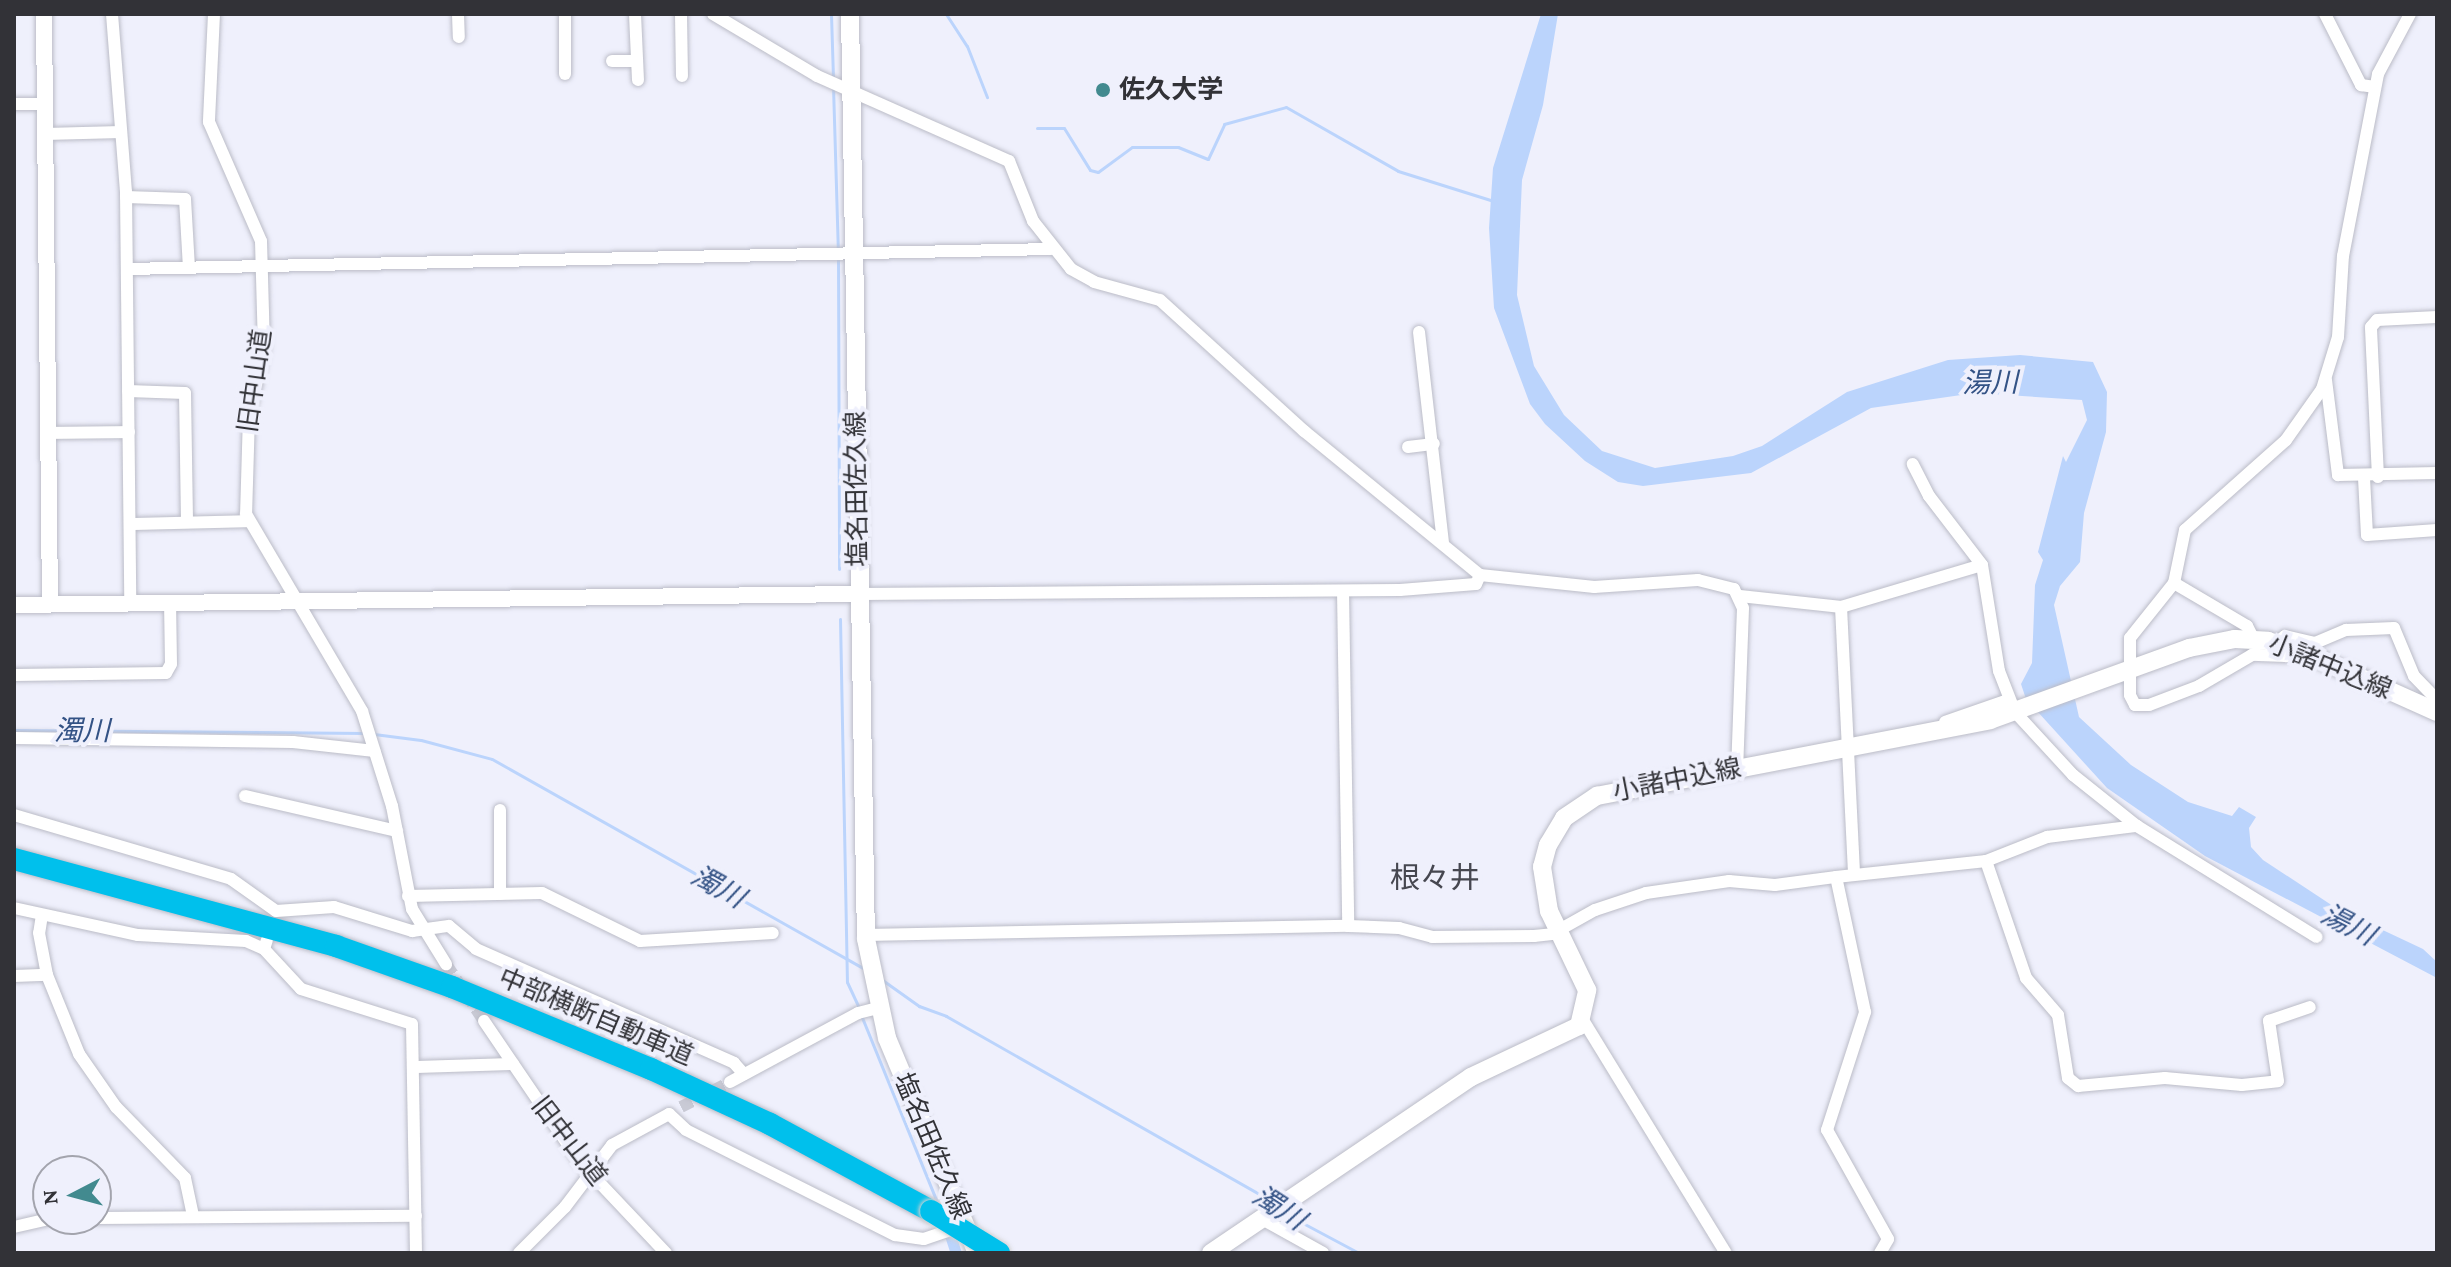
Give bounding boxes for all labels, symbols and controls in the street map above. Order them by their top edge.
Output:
place label: 佐久大学 [1119,74,1223,106]
marker: 佐久大学 [1094,81,1112,99]
street label: 旧中山道 [232,327,278,435]
water label: 湯川 [1962,366,2018,400]
street label: 塩名田佐久線 [840,411,874,567]
street label: 小諸中込線 [2264,628,2396,706]
water label: 濁川 [54,714,110,748]
street label: 小諸中込線 [1610,752,1744,808]
water label: 濁川 [685,859,751,915]
district label: 根々井 [1390,860,1480,896]
water label: 湯川 [2315,897,2381,953]
street label: 中部横断自動車道 [494,962,698,1072]
street label: 塩名田佐久線 [887,1068,977,1224]
street label: 旧中山道 [525,1090,613,1192]
north arrow [32,1155,112,1235]
water label: 濁川 [1246,1179,1312,1237]
text: N [36,1189,63,1206]

